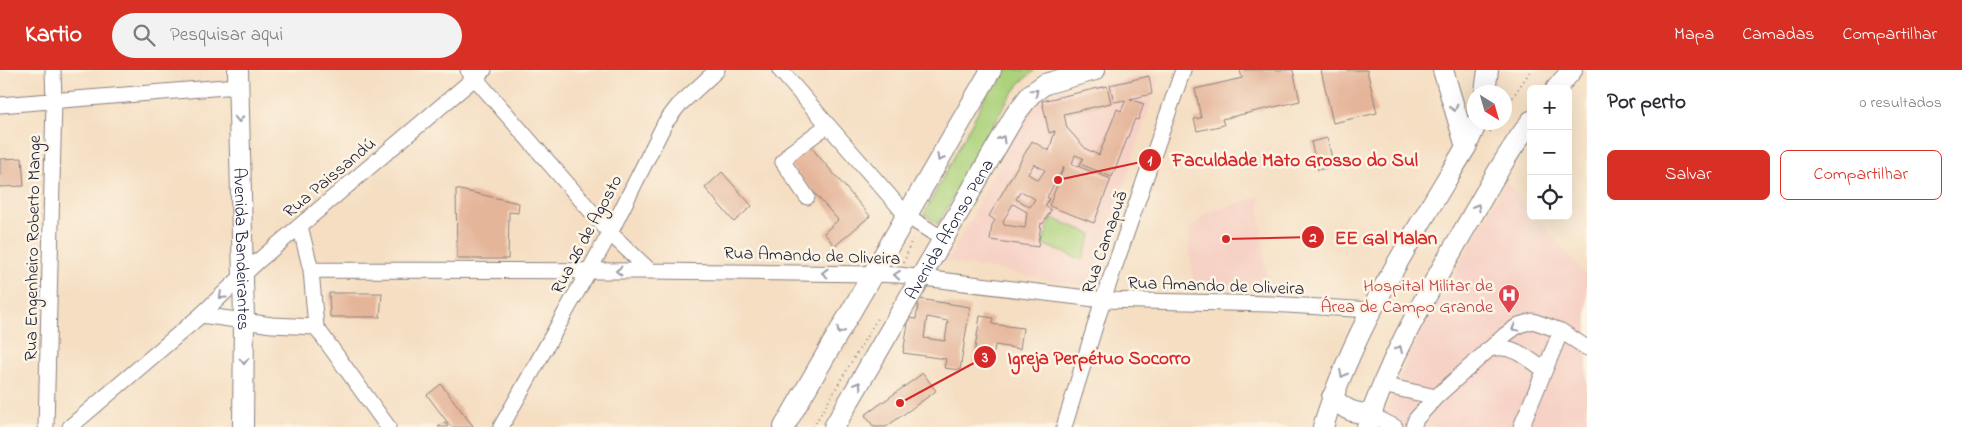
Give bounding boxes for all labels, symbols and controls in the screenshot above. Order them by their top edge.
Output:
search box [112,13,462,58]
text: Kartio [25,18,82,53]
icon: search [130,21,158,49]
text: Pesquisar aqui [170,22,283,49]
text: Mapa [1674,22,1714,48]
text: Camadas [1742,22,1815,48]
text: Compartilhar [1843,22,1937,48]
north arrow [1467,85,1512,130]
map controls [1527,85,1572,220]
button: + [1527,85,1572,130]
one-way arrow [1030,88,1039,97]
text: Por perto [1607,88,1686,118]
text: 0 resultados [1860,91,1942,115]
one-way arrow [1449,104,1459,112]
one-way arrow [234,115,244,123]
button: − [1527,130,1572,175]
street label: Rua Paissandú [278,132,382,225]
street label: Rua Engenheiro Roberto Mange [19,134,50,361]
one-way arrow [995,135,1005,144]
callout: Faculdade Mato Grosso do Sul [1137,143,1428,177]
text: Faculdade Mato Grosso do Sul [1171,148,1418,175]
text: 1 [1148,150,1153,172]
button: Salvar [1607,150,1770,200]
button: Compartilhar [1780,150,1942,200]
one-way arrow [936,152,946,161]
street label: Avenida Afonso Pena [900,155,1002,305]
street label: Avenida Bandeirantes [225,167,255,330]
street label: Rua 26 de Agosto [545,171,631,300]
button: locate [1527,175,1572,220]
street label: Rua Camapuã [1076,188,1136,297]
one-way arrow [1471,203,1481,212]
callout: EE Gal Malan [1300,220,1448,254]
text: EE Gal Malan [1335,226,1437,253]
text: 2 [1308,227,1317,249]
street label: Rua Amando de Oliveira [723,241,901,273]
one-way arrow [615,266,623,276]
one-way arrow [820,268,828,278]
one-way arrow [892,270,900,281]
street label: Rua Amando de Oliveira [1127,271,1305,303]
place label: Hospital Militar de Área de Campo Grande [1321,274,1494,321]
hospital icon: Hospital Militar de Área de Campo Grande [1497,283,1521,314]
one-way arrow [218,290,227,299]
one-way arrow [1512,322,1521,332]
one-way arrow [836,326,846,335]
callout: Igreja Perpétuo Socorro [972,340,1200,374]
text: Igreja Perpétuo Socorro [1007,346,1191,375]
one-way arrow [1392,346,1402,355]
text: 3 [981,347,988,369]
one-way arrow [239,358,249,365]
one-way arrow [1338,369,1349,378]
one-way arrow [852,381,862,390]

